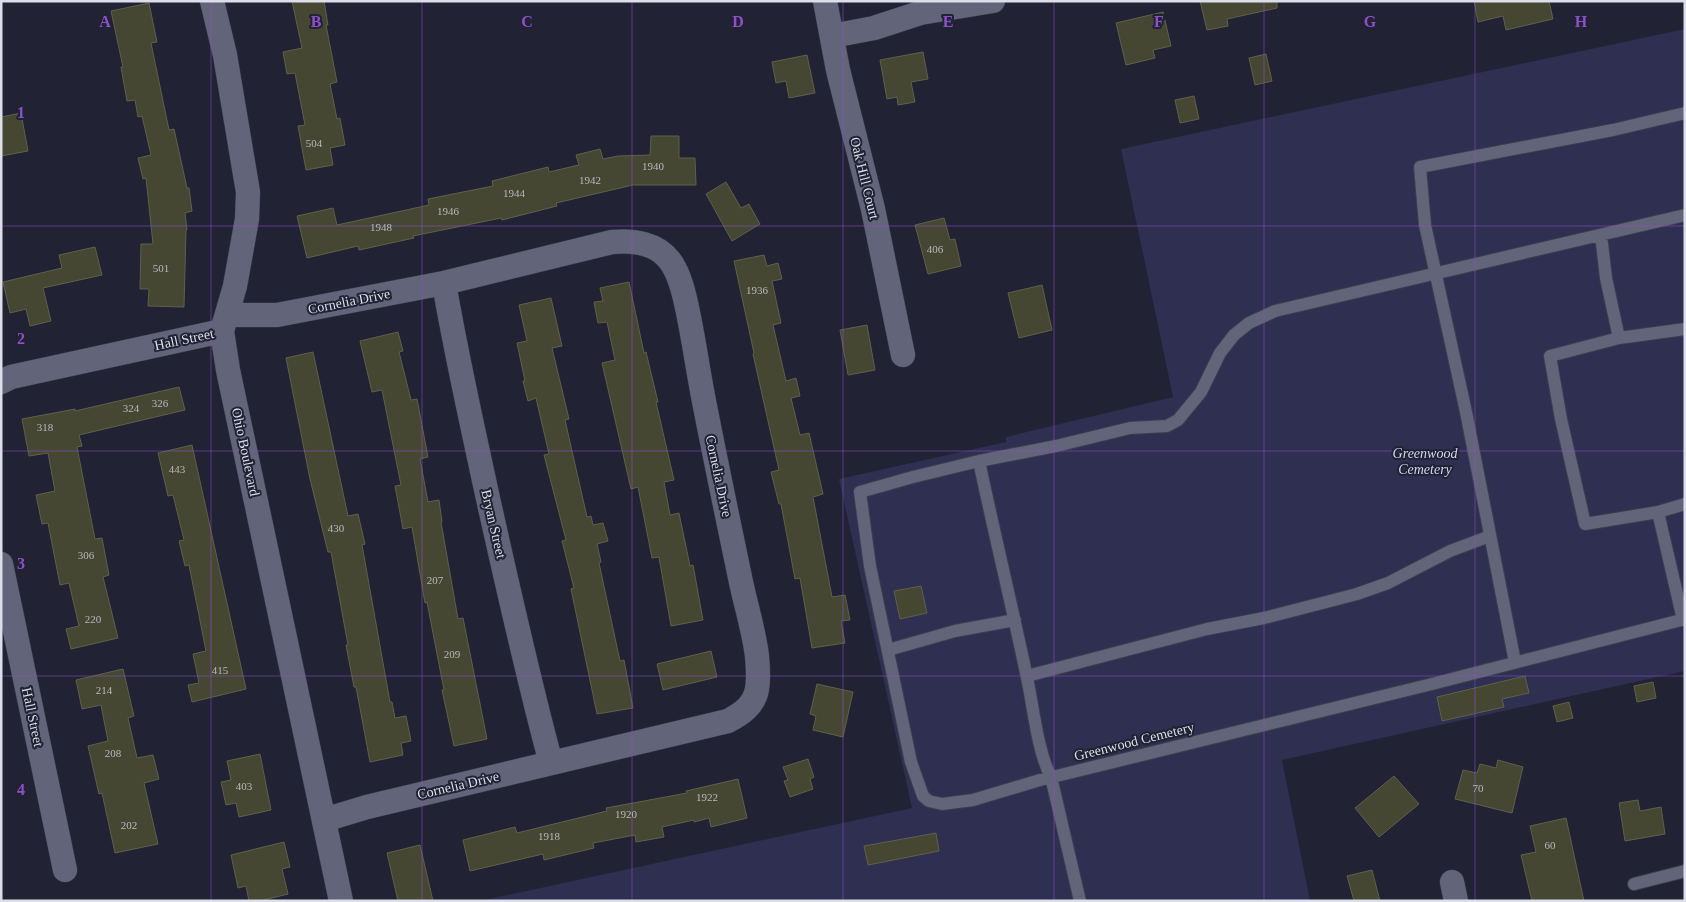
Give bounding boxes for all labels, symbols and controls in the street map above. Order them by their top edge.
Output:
text: A [99,13,111,30]
text: B [311,13,322,30]
text: C [521,13,533,30]
text: D [732,13,744,30]
text: E [943,13,953,30]
text: F [1154,13,1164,30]
text: G [1364,13,1377,30]
text: H [1575,13,1588,30]
text: 1 [17,104,25,121]
street label: Oak Hill Court [847,136,882,221]
house number: 504 [306,137,323,149]
house number: 1940 [642,160,665,172]
house number: 1942 [579,174,601,186]
house number: 1944 [503,187,526,199]
house number: 1946 [437,205,460,217]
house number: 1948 [370,221,393,233]
house number: 406 [927,243,944,255]
house number: 501 [153,262,169,274]
house number: 1936 [746,284,769,296]
street label: Cornelia Drive [307,286,392,317]
street label: Hall Street [153,326,215,353]
text: 2 [17,330,25,347]
house number: 326 [152,397,169,409]
house number: 324 [123,402,140,414]
street label: Ohio Boulevard [229,407,262,498]
house number: 318 [37,421,54,433]
street label: Cornelia Drive [702,434,735,519]
park label: Greenwood Cemetery [1393,446,1458,477]
house number: 443 [169,463,186,475]
street label: Bryan Street [478,488,509,560]
house number: 430 [328,522,345,534]
house number: 306 [78,549,95,561]
text: 3 [17,555,25,572]
house number: 207 [427,574,444,586]
house number: 220 [85,613,102,625]
house number: 209 [444,648,461,660]
house number: 415 [212,664,229,676]
house number: 214 [96,684,113,696]
street label: Hall Street [19,686,46,748]
street label: Greenwood Cemetery [1073,719,1196,764]
house number: 208 [105,747,122,759]
street label: Cornelia Drive [416,769,501,802]
house number: 403 [236,780,253,792]
text: 4 [17,781,25,798]
house number: 70 [1473,782,1484,794]
house number: 1922 [696,791,718,803]
house number: 1920 [615,808,638,820]
house number: 202 [121,819,137,831]
house number: 1918 [538,830,561,842]
house number: 60 [1545,839,1556,851]

